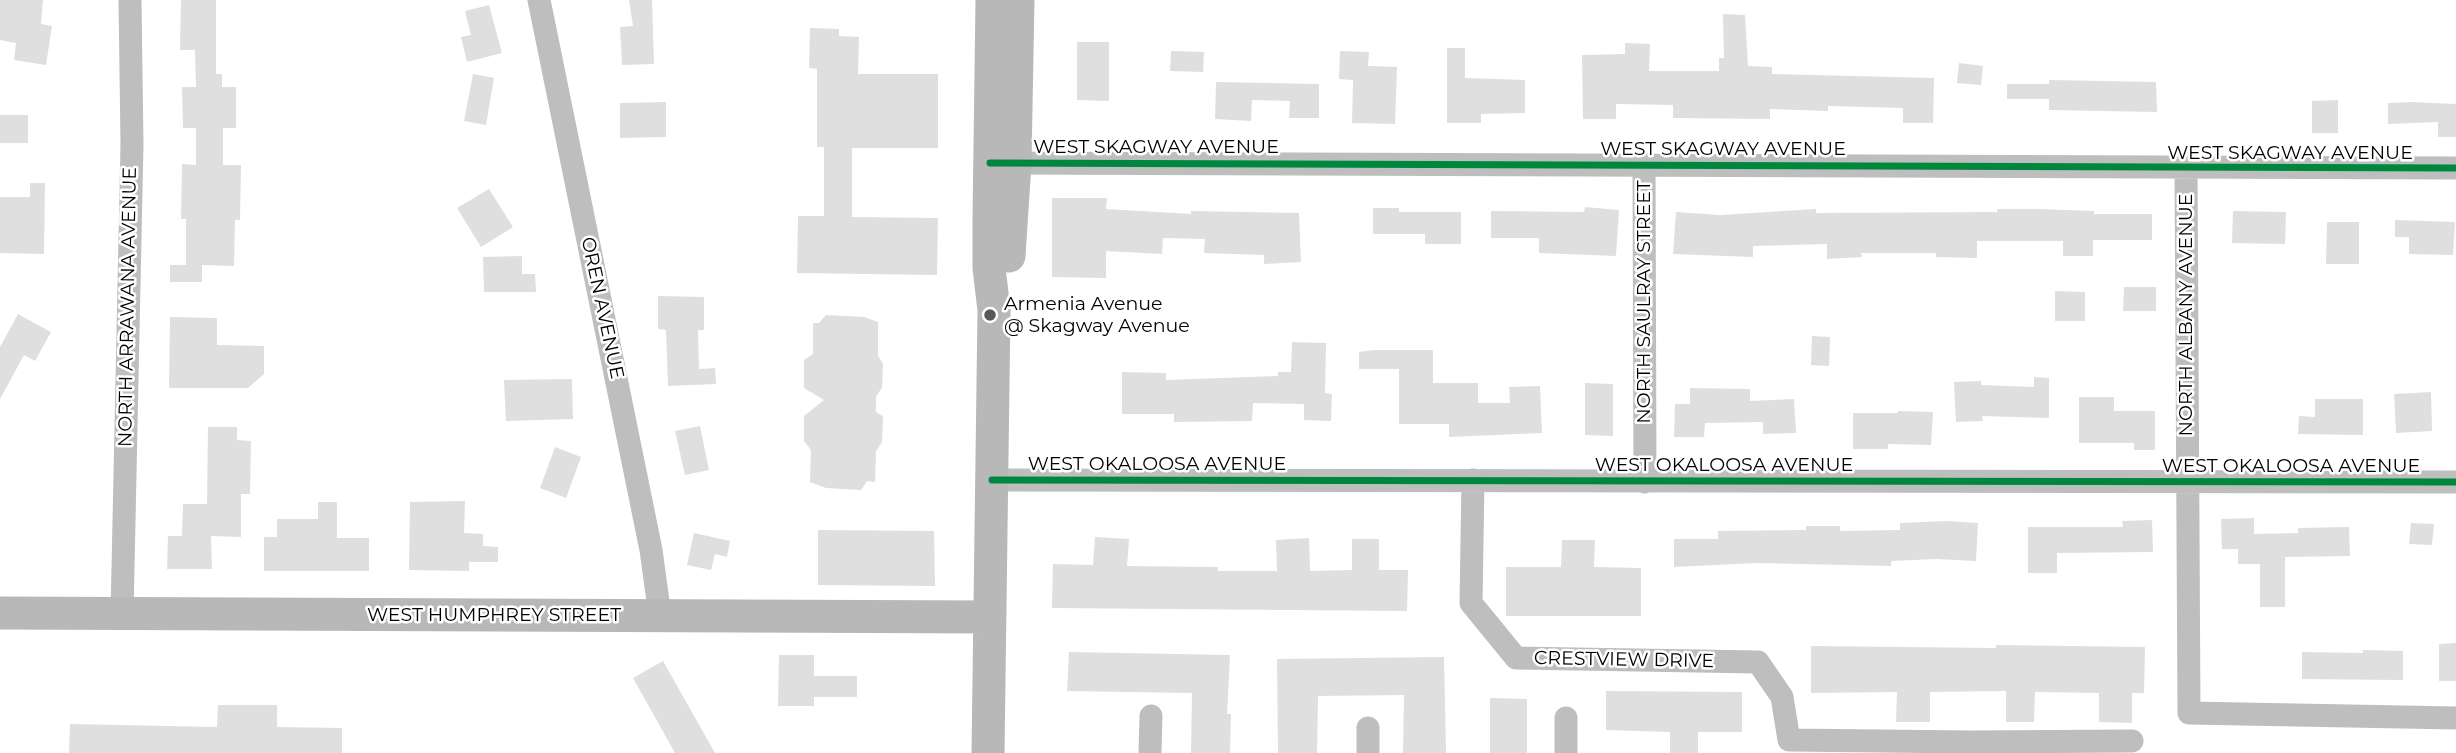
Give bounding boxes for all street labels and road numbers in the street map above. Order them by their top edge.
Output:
street label: WEST SKAGWAY AVENUE [1033,136,1279,158]
street label: WEST SKAGWAY AVENUE [1600,138,1846,160]
street label: WEST SKAGWAY AVENUE [2167,142,2413,164]
street label: NORTH ARRAWANA AVENUE [114,167,142,447]
street label: NORTH SAULRAY STREET [1633,180,1655,424]
street label: NORTH ALBANY AVENUE [2175,194,2197,436]
street label: OREN AVENUE [576,235,628,381]
street label: WEST OKALOOSA AVENUE [1028,453,1286,475]
street label: WEST OKALOOSA AVENUE [1595,454,1853,476]
street label: WEST OKALOOSA AVENUE [2162,455,2420,477]
street label: WEST HUMPHREY STREET [367,604,621,626]
street label: CRESTVIEW DRIVE [1534,647,1714,673]

